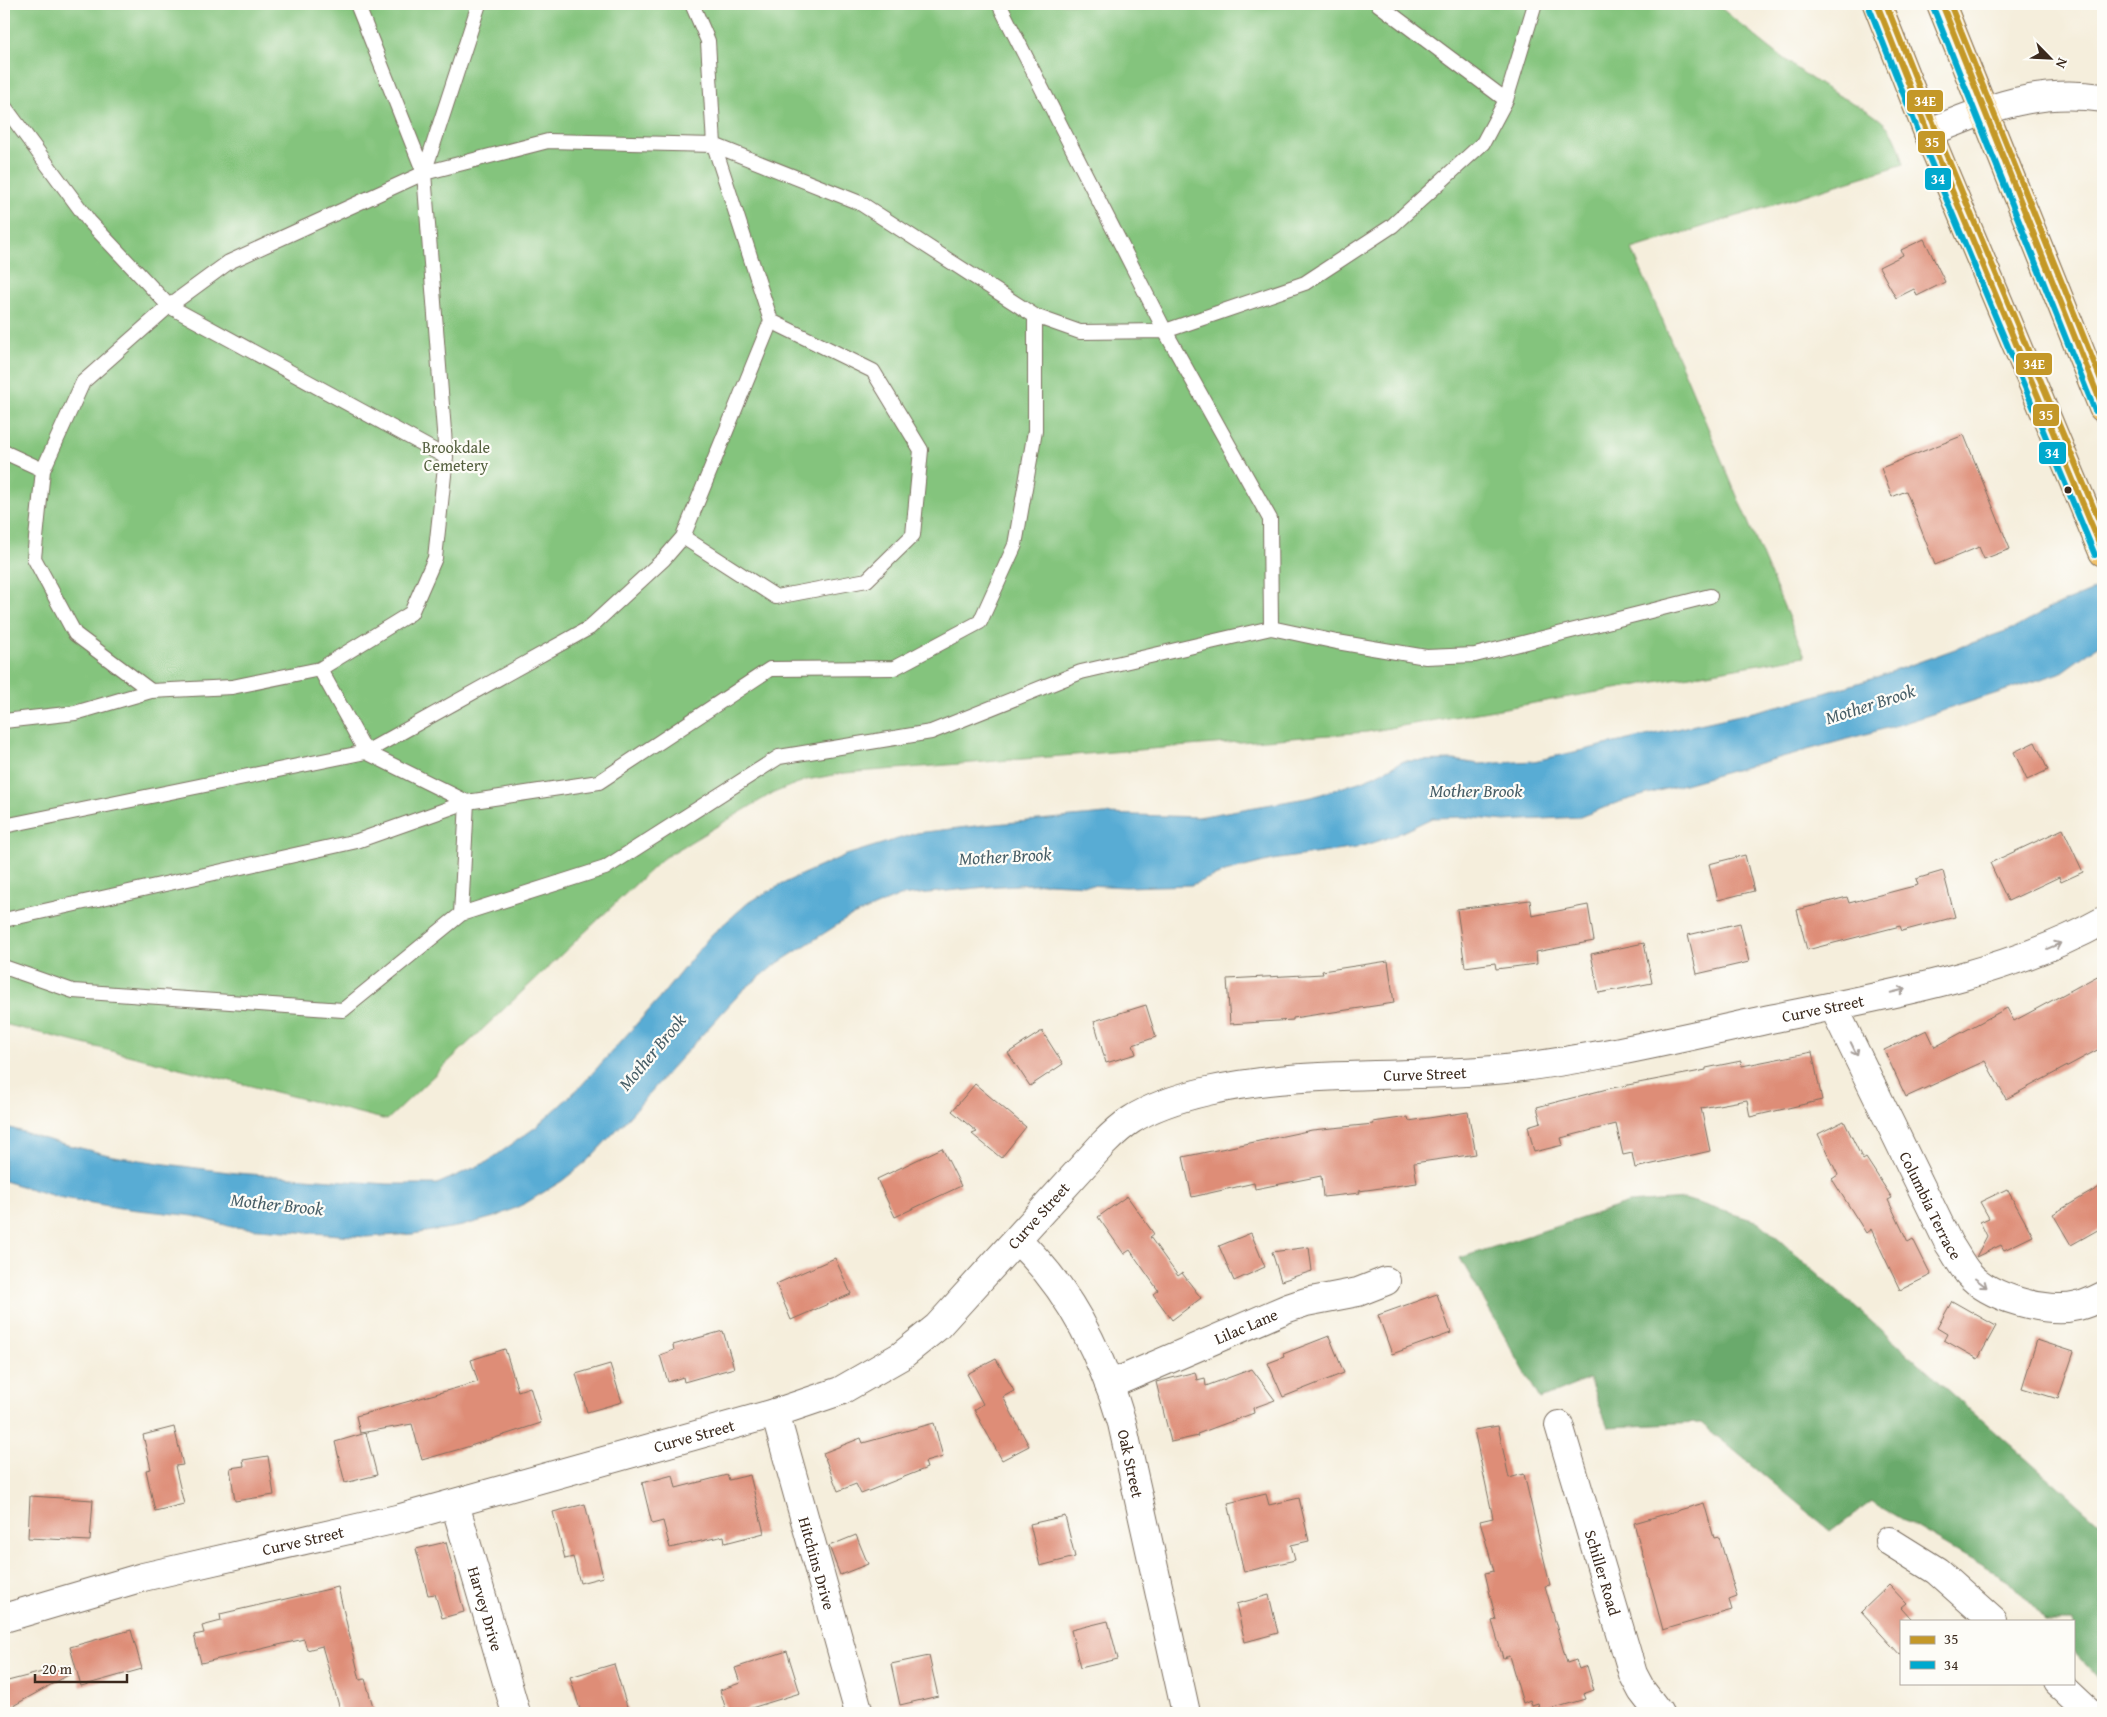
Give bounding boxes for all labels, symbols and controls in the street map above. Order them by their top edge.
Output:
north arrow [2024,32,2074,82]
text: N [2051,55,2073,72]
line badge: 34E [1906,89,1944,113]
text: 34E [1914,91,1937,111]
line badge: 35 [1917,130,1946,154]
text: 35 [1925,132,1939,152]
line badge: 34 [1924,167,1952,191]
text: 34 [1931,169,1945,189]
line badge: 34E [2015,352,2053,376]
text: 34E [2023,354,2046,374]
line badge: 35 [2032,403,2060,427]
text: 35 [2039,405,2053,425]
park label: Brookdale Cemetery [422,435,490,477]
line badge: 34 [2038,441,2067,465]
text: 34 [2045,443,2059,463]
unlabelled marker [2063,485,2073,495]
water label: Mother Brook [1822,677,1919,731]
water label: Mother Brook [1430,777,1523,804]
water label: Mother Brook [958,840,1053,872]
one-way arrow [2046,940,2061,950]
one-way arrow [1889,986,1905,995]
street label: Curve Street [1780,988,1866,1028]
water label: Mother Brook [612,1007,693,1096]
one-way arrow [1850,1042,1860,1057]
street label: Curve Street [1383,1060,1468,1087]
street label: Columbia Terrace [1894,1147,1968,1264]
street label: Curve Street [1001,1176,1075,1254]
water label: Mother Brook [229,1186,325,1222]
one-way arrow [1974,1278,1987,1289]
street label: Lilac Lane [1210,1302,1281,1350]
street label: Curve Street [651,1413,738,1459]
street label: Oak Street [1112,1427,1150,1500]
street label: Hitchins Drive [793,1514,842,1613]
street label: Curve Street [260,1519,346,1561]
street label: Schiller Road [1579,1527,1627,1619]
street label: Harvey Drive [462,1563,509,1654]
legend [1900,1620,2074,1684]
text: 35 [1944,1628,1958,1649]
scale bar [35,1652,128,1684]
text: 34 [1944,1654,1958,1675]
text: 20 m [42,1658,73,1679]

